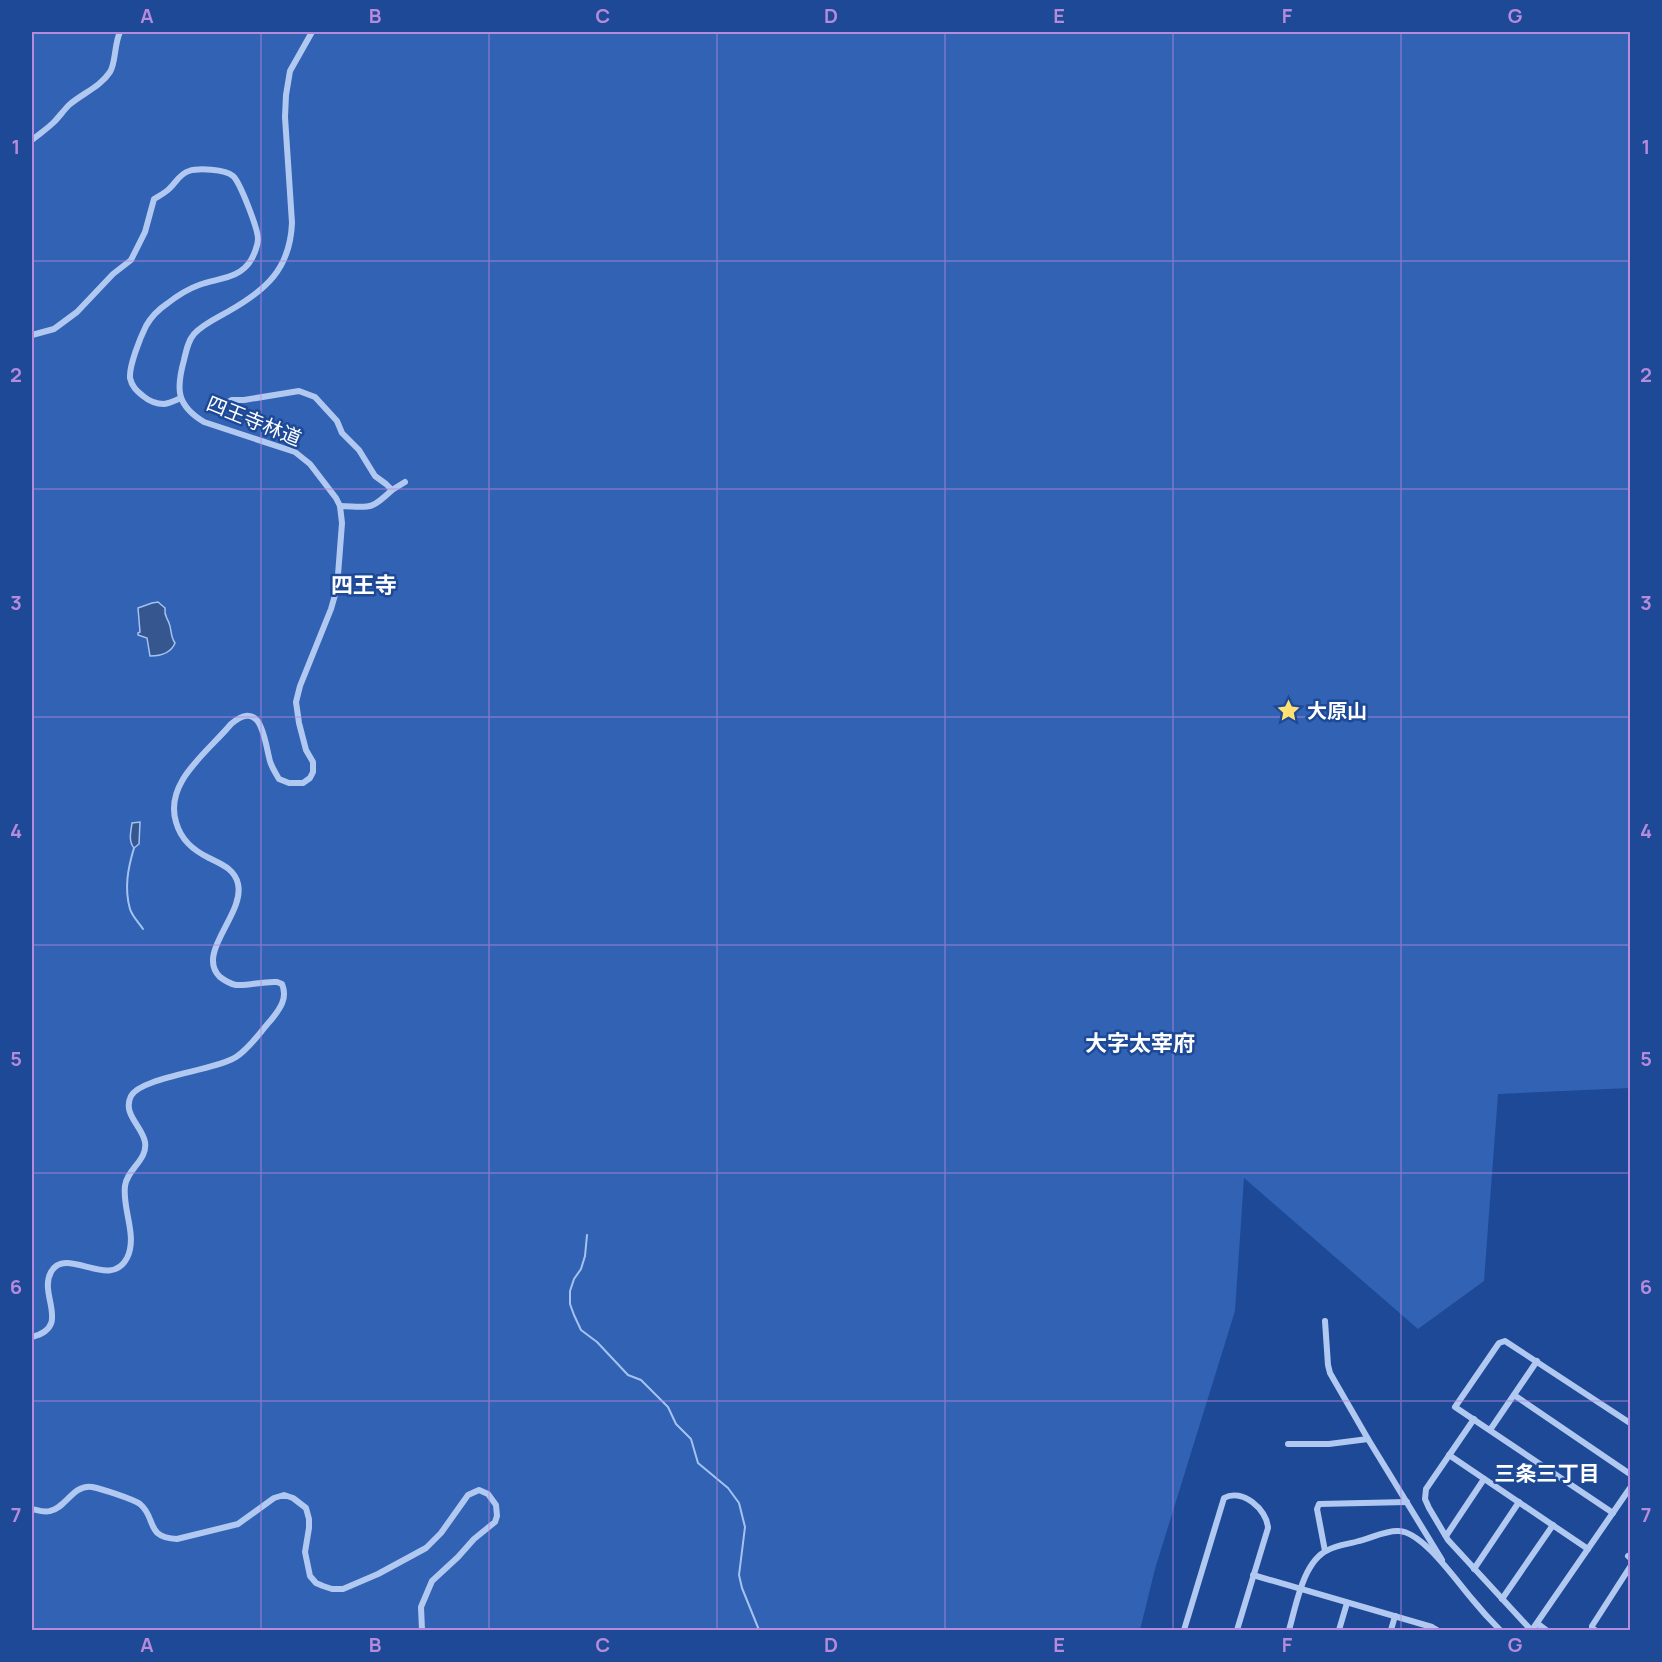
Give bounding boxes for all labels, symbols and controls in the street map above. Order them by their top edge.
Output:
text: A [140,2,154,29]
text: B [369,2,382,29]
text: C [596,2,610,29]
text: D [824,2,838,29]
text: E [1053,2,1065,29]
text: F [1282,2,1293,29]
text: G [1508,2,1523,29]
text: 1 [12,133,20,160]
text: 1 [1642,133,1650,160]
text: 2 [10,361,22,388]
text: 2 [1640,361,1652,388]
street label: 四王寺林道 [203,389,306,452]
district label: 四王寺 [331,570,397,600]
text: 3 [10,589,22,616]
text: 3 [1640,589,1652,616]
place label: 大原山 [1307,697,1367,724]
place icon: 大原山 [1276,698,1302,724]
text: 4 [10,817,22,844]
text: 4 [1640,817,1652,844]
district label: 大字太宰府 [1085,1028,1195,1058]
text: 5 [10,1045,22,1072]
text: 5 [1640,1045,1652,1072]
text: 6 [10,1273,22,1300]
text: 6 [1640,1273,1652,1300]
district label: 三条三丁目 [1495,1459,1600,1487]
text: 7 [11,1501,21,1528]
text: 7 [1641,1501,1651,1528]
text: A [140,1631,154,1658]
text: B [369,1631,382,1658]
text: C [596,1631,610,1658]
text: D [824,1631,838,1658]
text: E [1053,1631,1065,1658]
text: F [1282,1631,1293,1658]
text: G [1508,1631,1523,1658]

